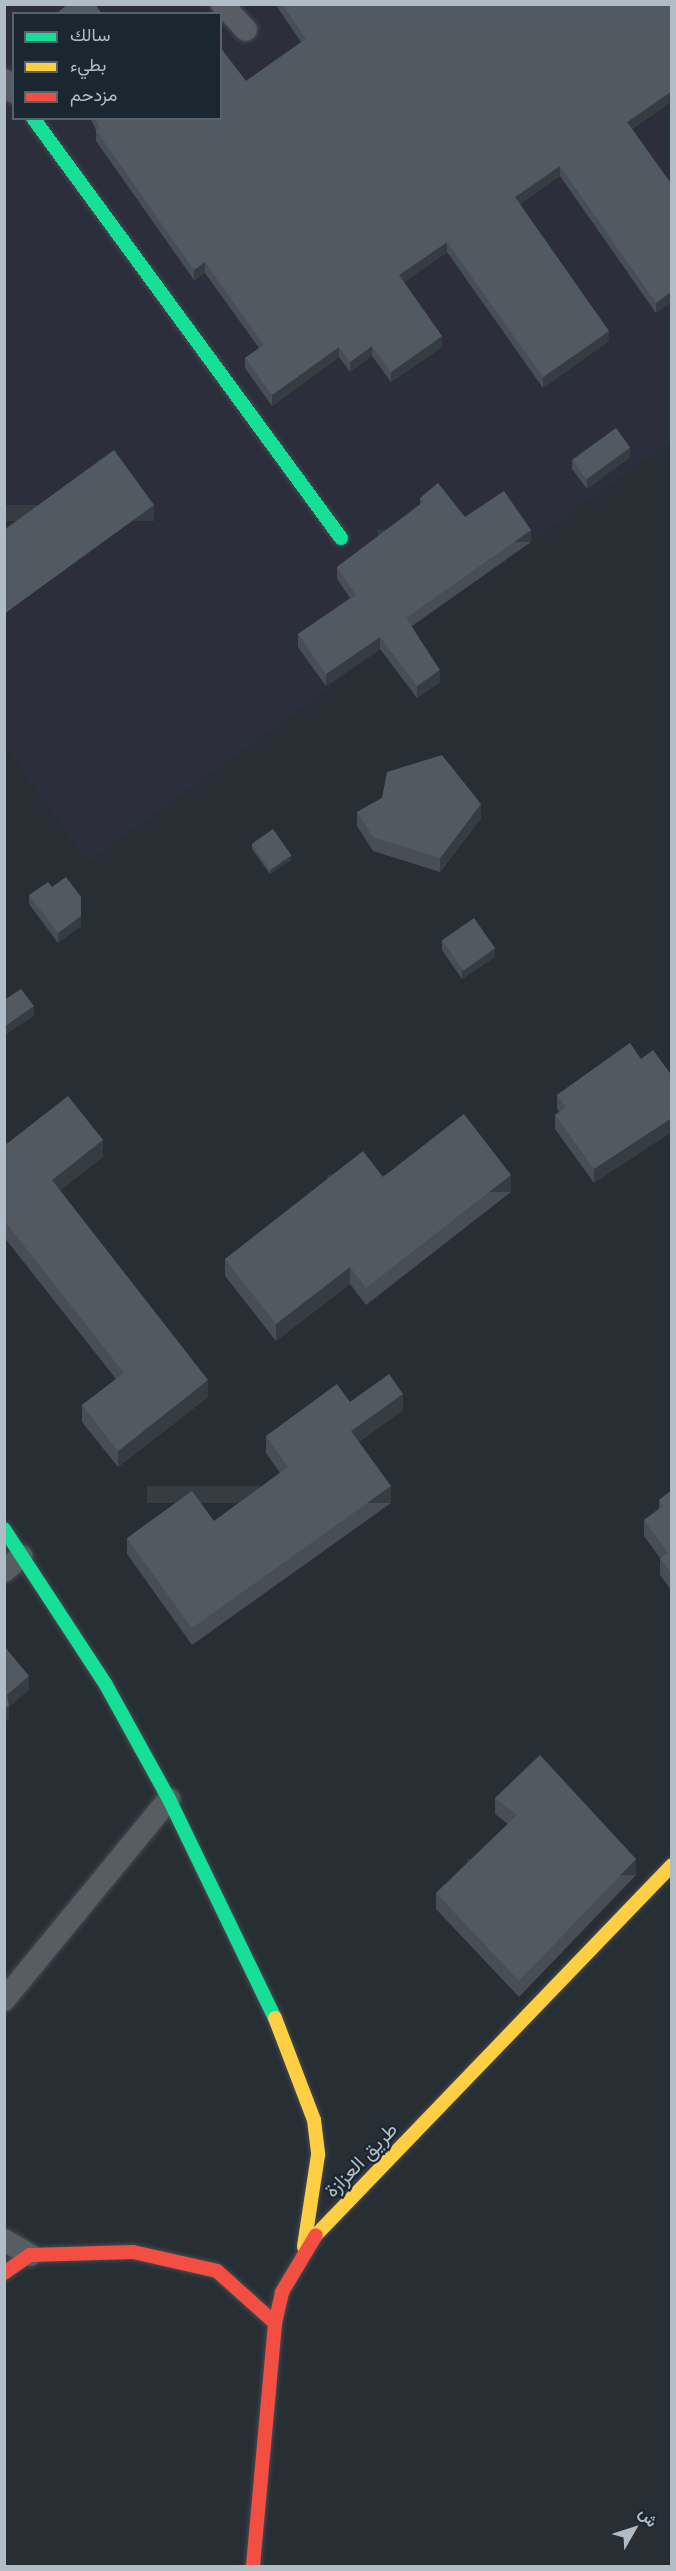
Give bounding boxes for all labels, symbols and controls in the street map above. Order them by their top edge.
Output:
legend [12,12,222,120]
text: سالك [70,24,110,45]
text: بطيء [70,54,106,75]
text: مزدحم [70,84,117,105]
street label: طريق العزازة [319,2118,403,2202]
north arrow [604,2499,664,2559]
text: ش [635,2504,662,2531]

